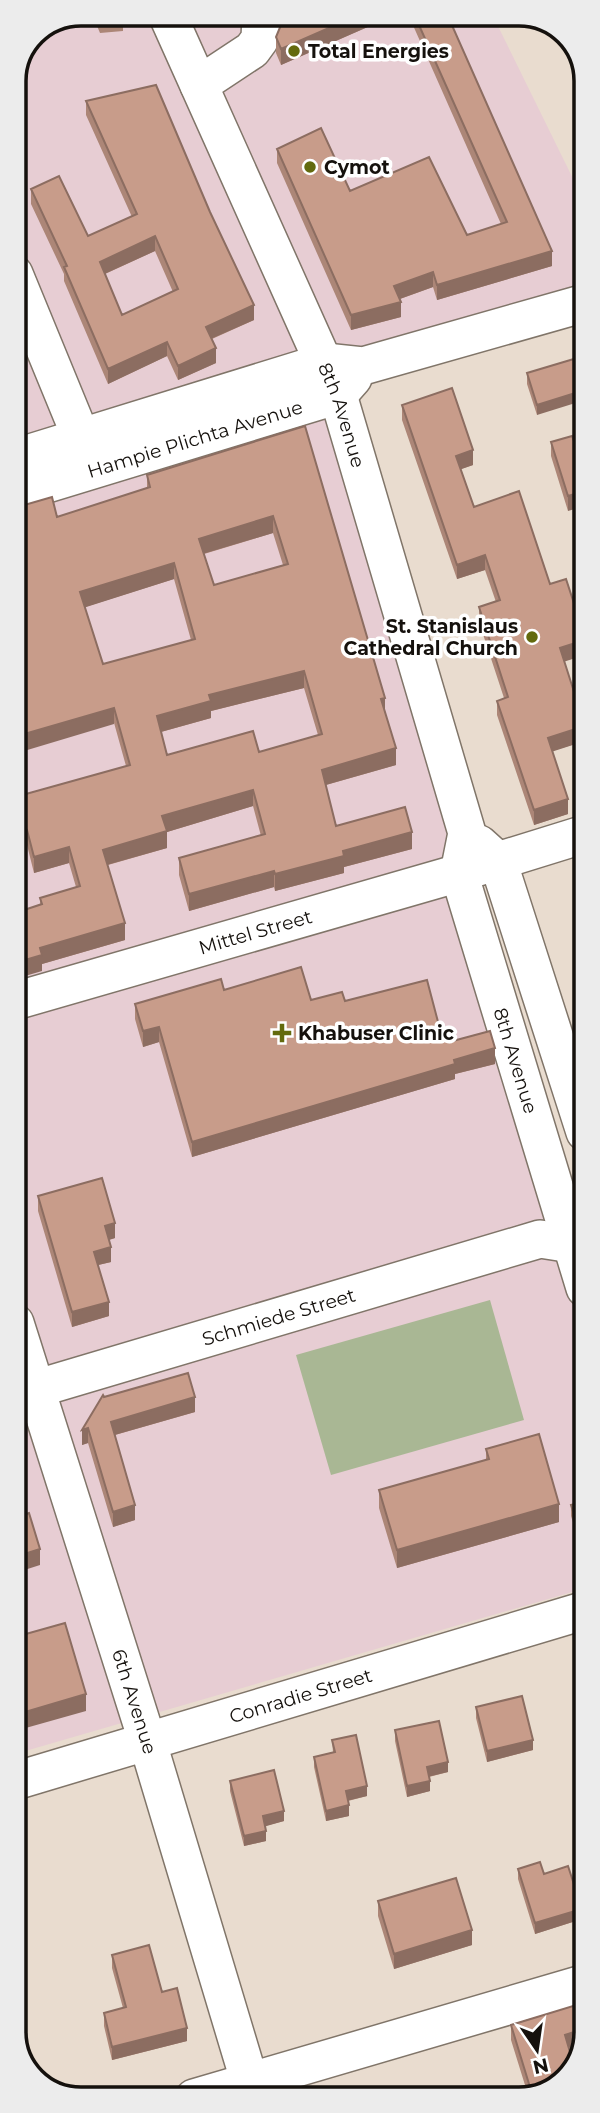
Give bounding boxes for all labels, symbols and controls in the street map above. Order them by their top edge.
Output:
place label: Total Energies [308,40,449,63]
marker: Total Energies [286,43,302,59]
place label: Cymot [324,156,390,179]
marker: Cymot [302,159,318,175]
street label: 8th Avenue [313,359,370,470]
street label: Hampie Plichta Avenue [84,396,305,483]
place label: St. Stanislaus Cathedral Church [343,615,518,660]
marker: St. Stanislaus Cathedral Church [524,629,540,645]
street label: Mittel Street [196,905,315,959]
street label: 8th Avenue [489,1005,542,1116]
place label: Khabuser Clinic [298,1022,454,1045]
marker: Khabuser Clinic [272,1023,292,1043]
street label: Schmiede Street [199,1283,358,1351]
street label: 6th Avenue [107,1646,162,1757]
street label: Conradie Street [226,1664,375,1728]
north arrow [502,2015,572,2085]
text: N [531,2053,551,2079]

